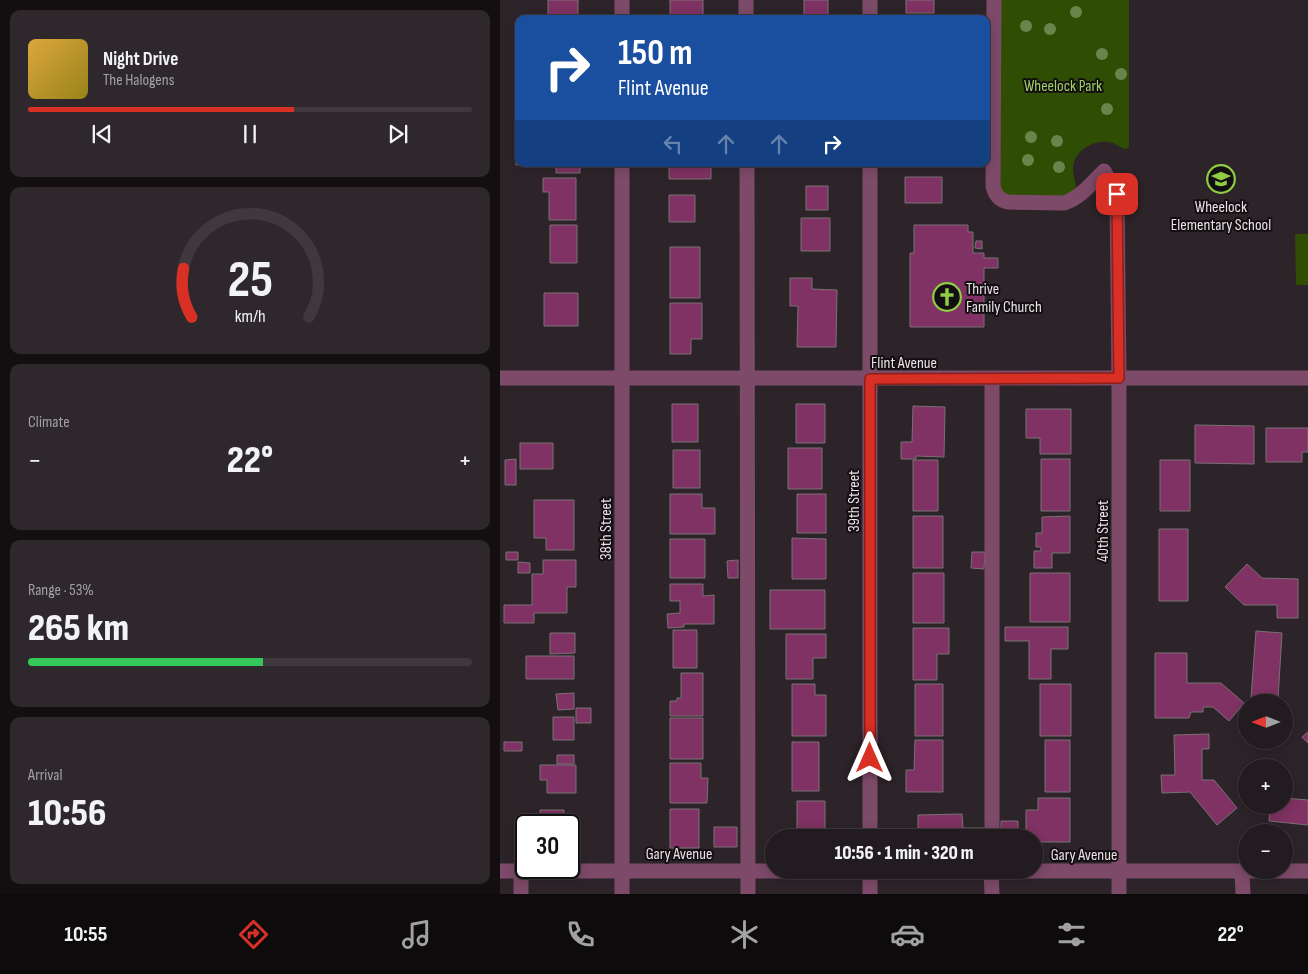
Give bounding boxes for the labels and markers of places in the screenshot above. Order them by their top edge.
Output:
school or university icon: Wheelock Elementary School [1206,164,1236,194]
pin [1096,173,1138,215]
place label: Wheelock Elementary School [1171,198,1271,235]
place label: Thrive Family Church [966,280,1042,317]
church icon: Thrive Family Church [932,282,962,312]

